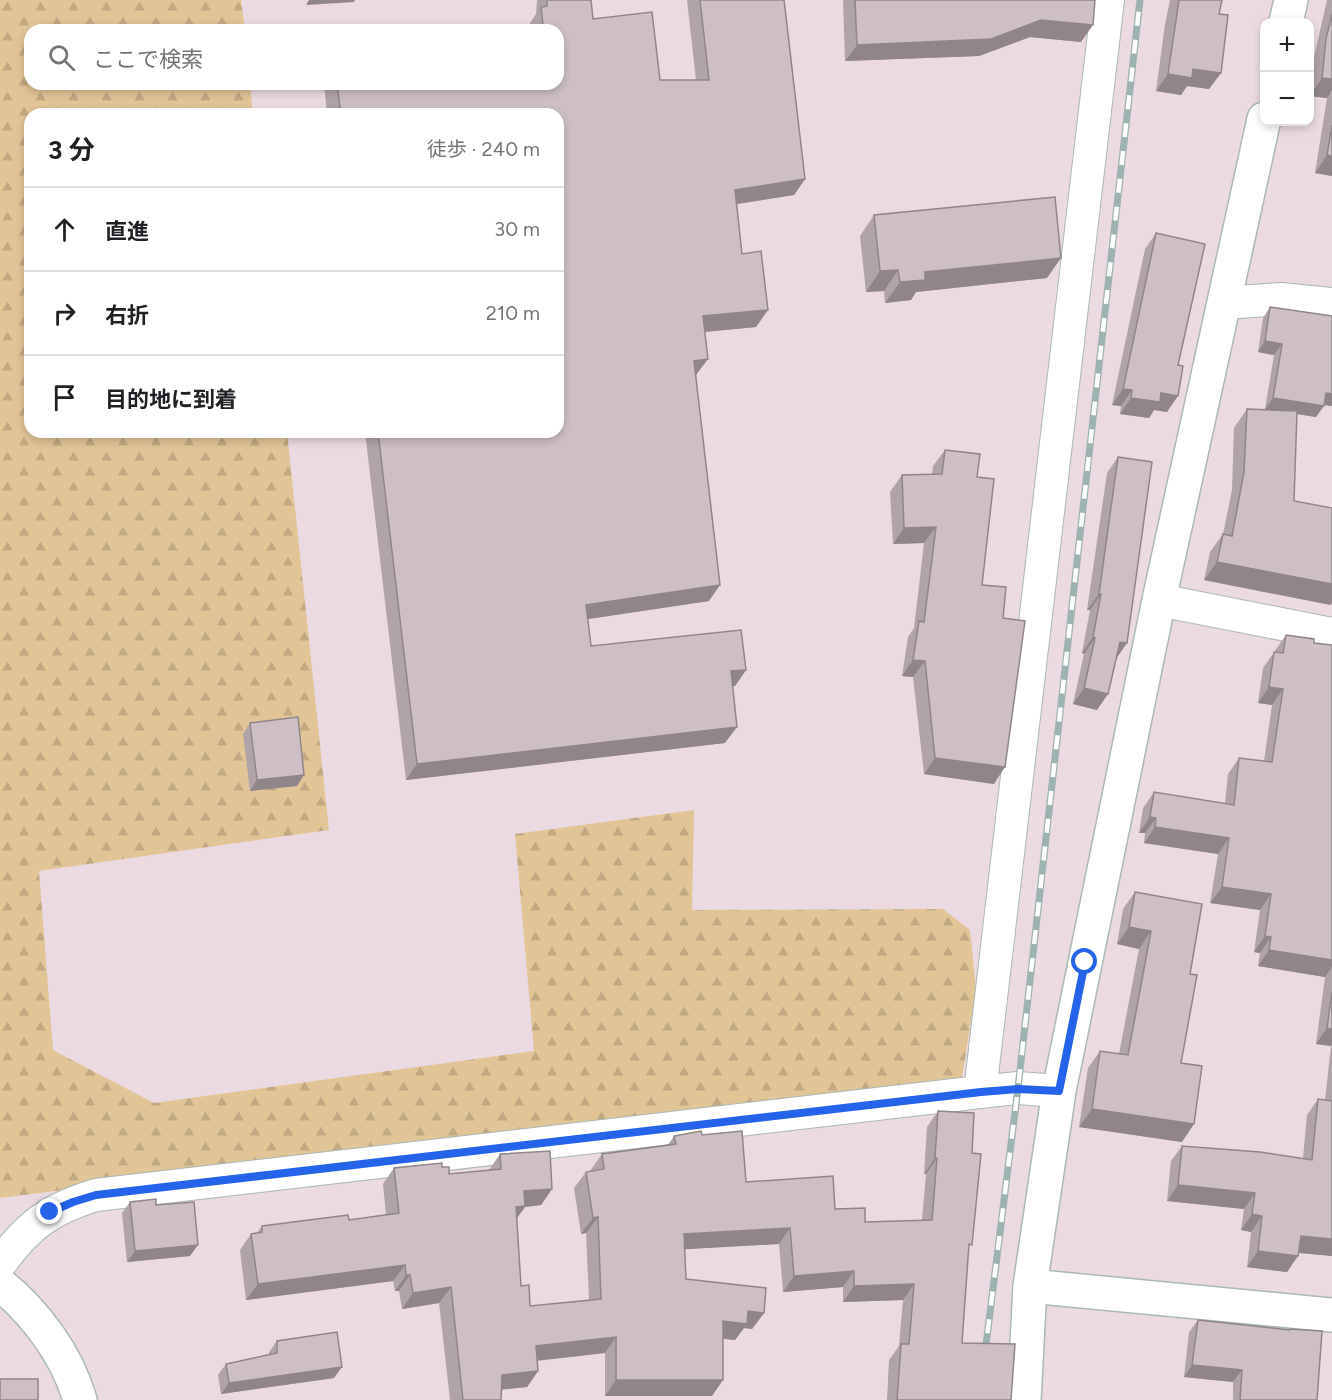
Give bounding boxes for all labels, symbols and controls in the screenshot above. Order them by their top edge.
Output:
map controls [1260,18,1314,126]
button: + [1260,18,1314,72]
search box [24,24,564,90]
icon: search [45,41,78,74]
text: ここで検索 [93,46,203,73]
button: − [1260,72,1314,126]
text: 3 分 [48,134,95,166]
text: 徒歩 · 240 m [427,137,540,161]
icon: ahead [48,213,81,246]
text: 30 m [494,217,540,241]
text: 直進 [105,218,149,245]
icon: right [48,297,81,330]
text: 210 m [486,301,540,325]
text: 右折 [105,302,149,329]
icon: arrive [48,381,81,414]
text: 目的地に到着 [105,386,237,413]
route start [1071,948,1097,974]
route end [36,1198,62,1224]

